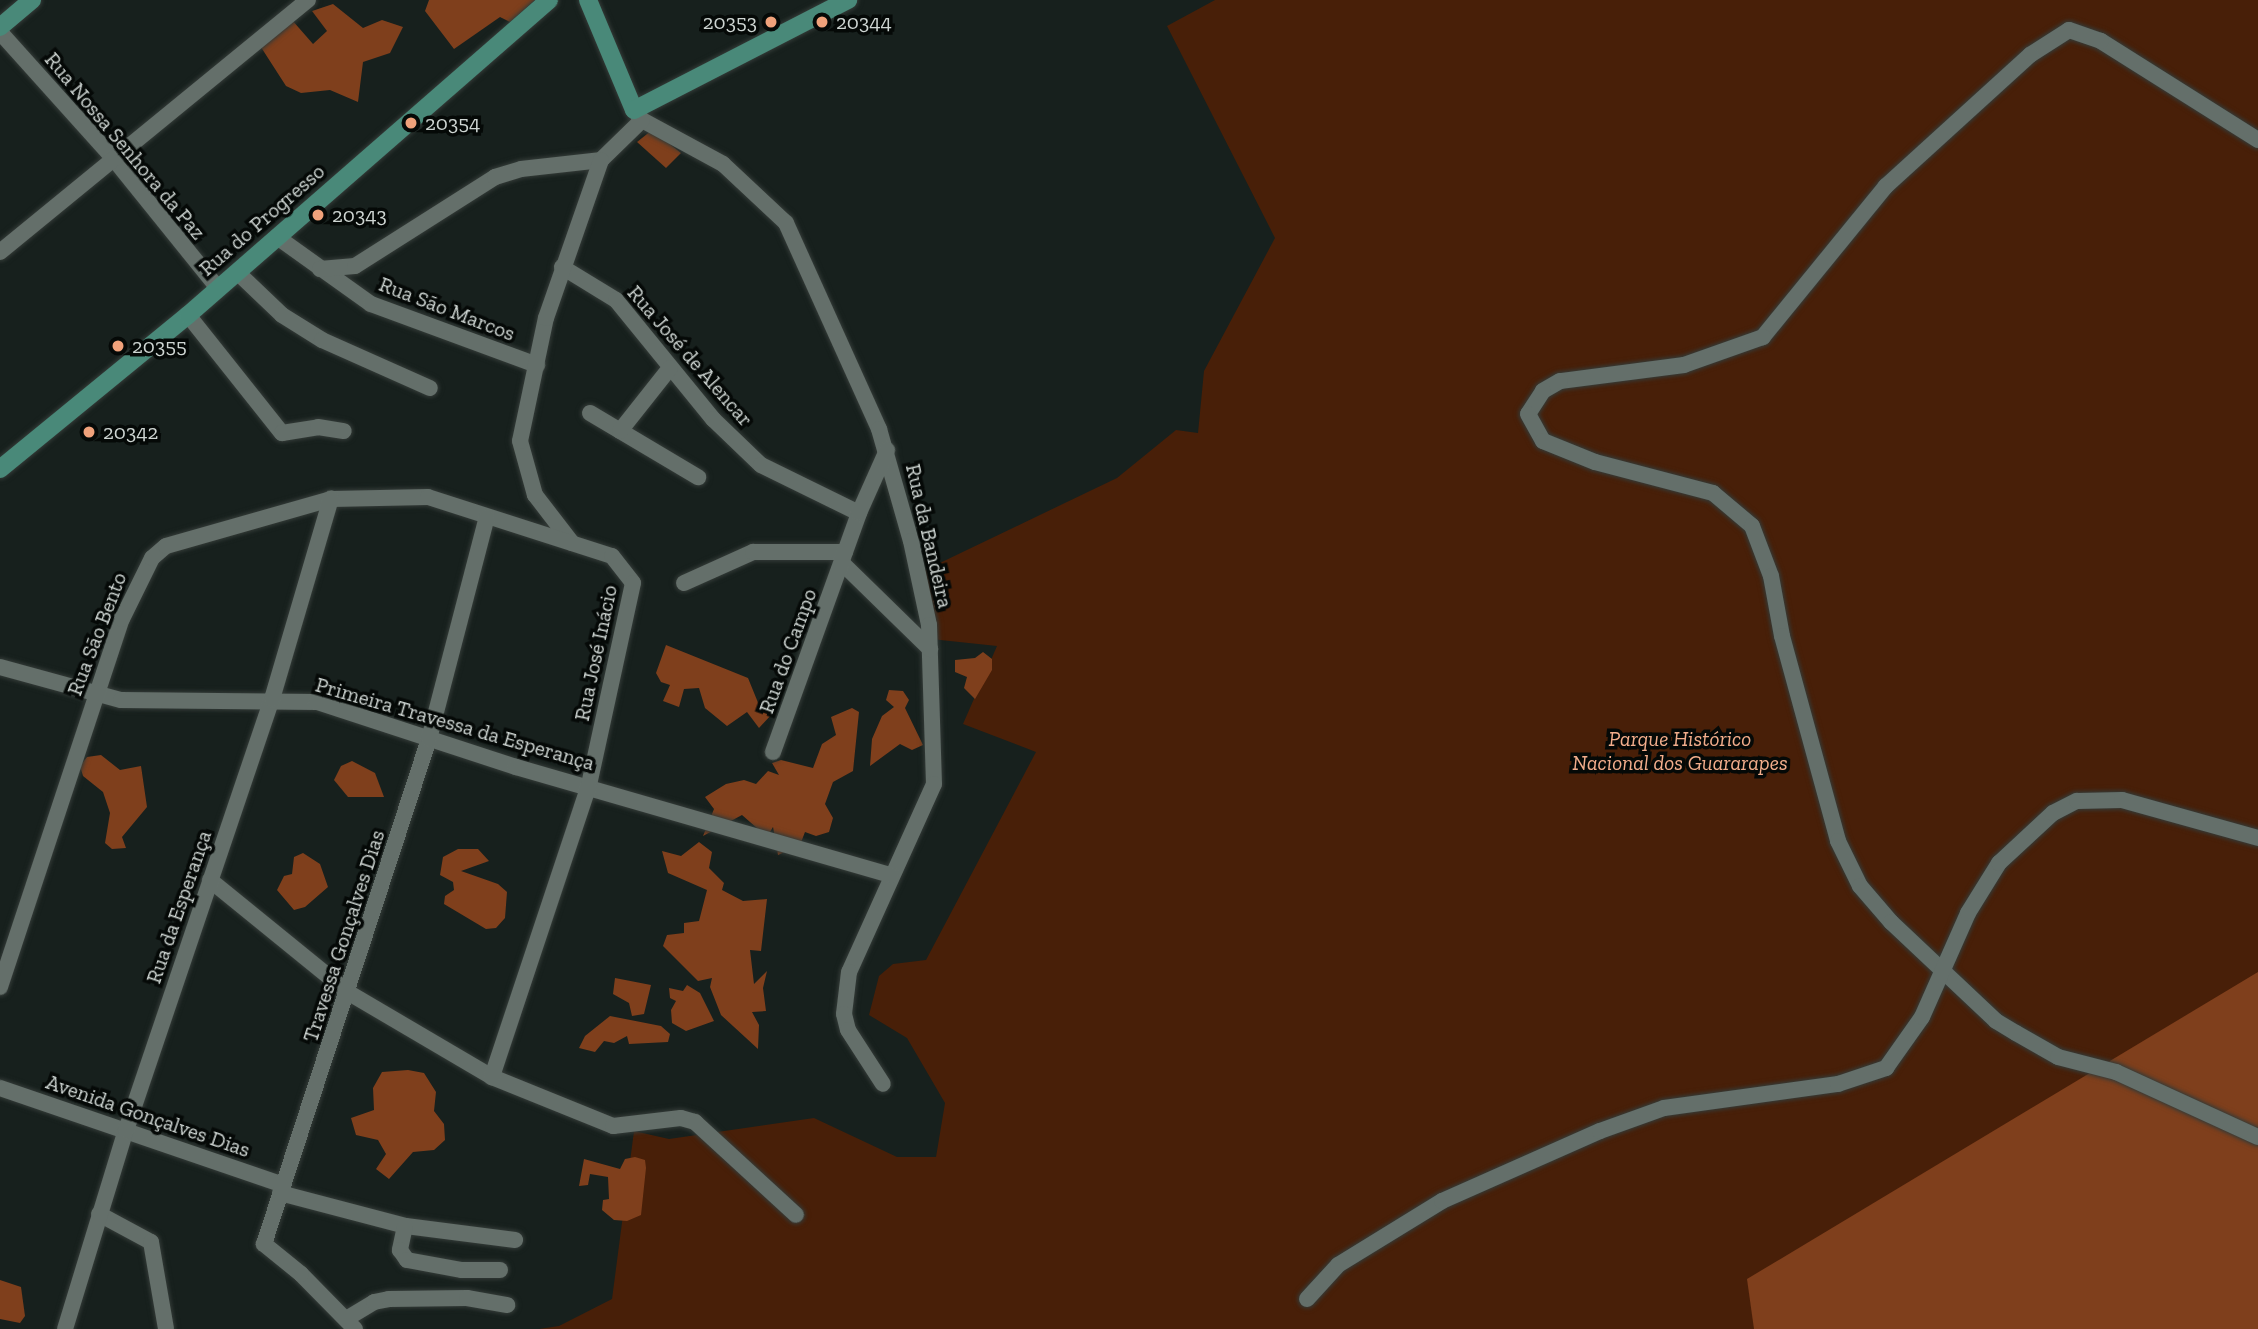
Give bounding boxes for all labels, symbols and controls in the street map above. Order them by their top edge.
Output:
place label: 20353 [703,9,757,35]
place label: 20344 [836,9,892,35]
marker: 20353 [763,14,779,30]
marker: 20344 [814,14,830,30]
street label: Rua Nossa Senhora da Paz [39,47,211,245]
place label: 20354 [425,110,480,136]
marker: 20354 [403,115,419,131]
street label: Rua do Progresso [194,159,330,281]
place label: 20343 [332,202,387,228]
marker: 20343 [310,207,326,223]
street label: Rua São Marcos [376,272,518,346]
street label: Rua José de Alencar [622,280,758,432]
place label: 20355 [132,333,187,359]
marker: 20355 [110,338,126,354]
place label: 20342 [103,419,158,445]
marker: 20342 [81,424,97,440]
street label: Rua da Bandeira [900,461,958,611]
street label: Rua São Bento [62,569,132,699]
street label: Rua José Inácio [569,583,623,723]
street label: Rua do Campo [754,585,822,717]
street label: Primeira Travessa da Esperança [312,672,598,776]
park label: Parque Histórico Nacional dos Guararapes [1572,726,1788,776]
street label: Rua da Esperança [141,827,217,987]
street label: Travessa Gonçalves Dias [298,827,390,1045]
street label: Avenida Gonçalves Dias [43,1069,253,1163]

